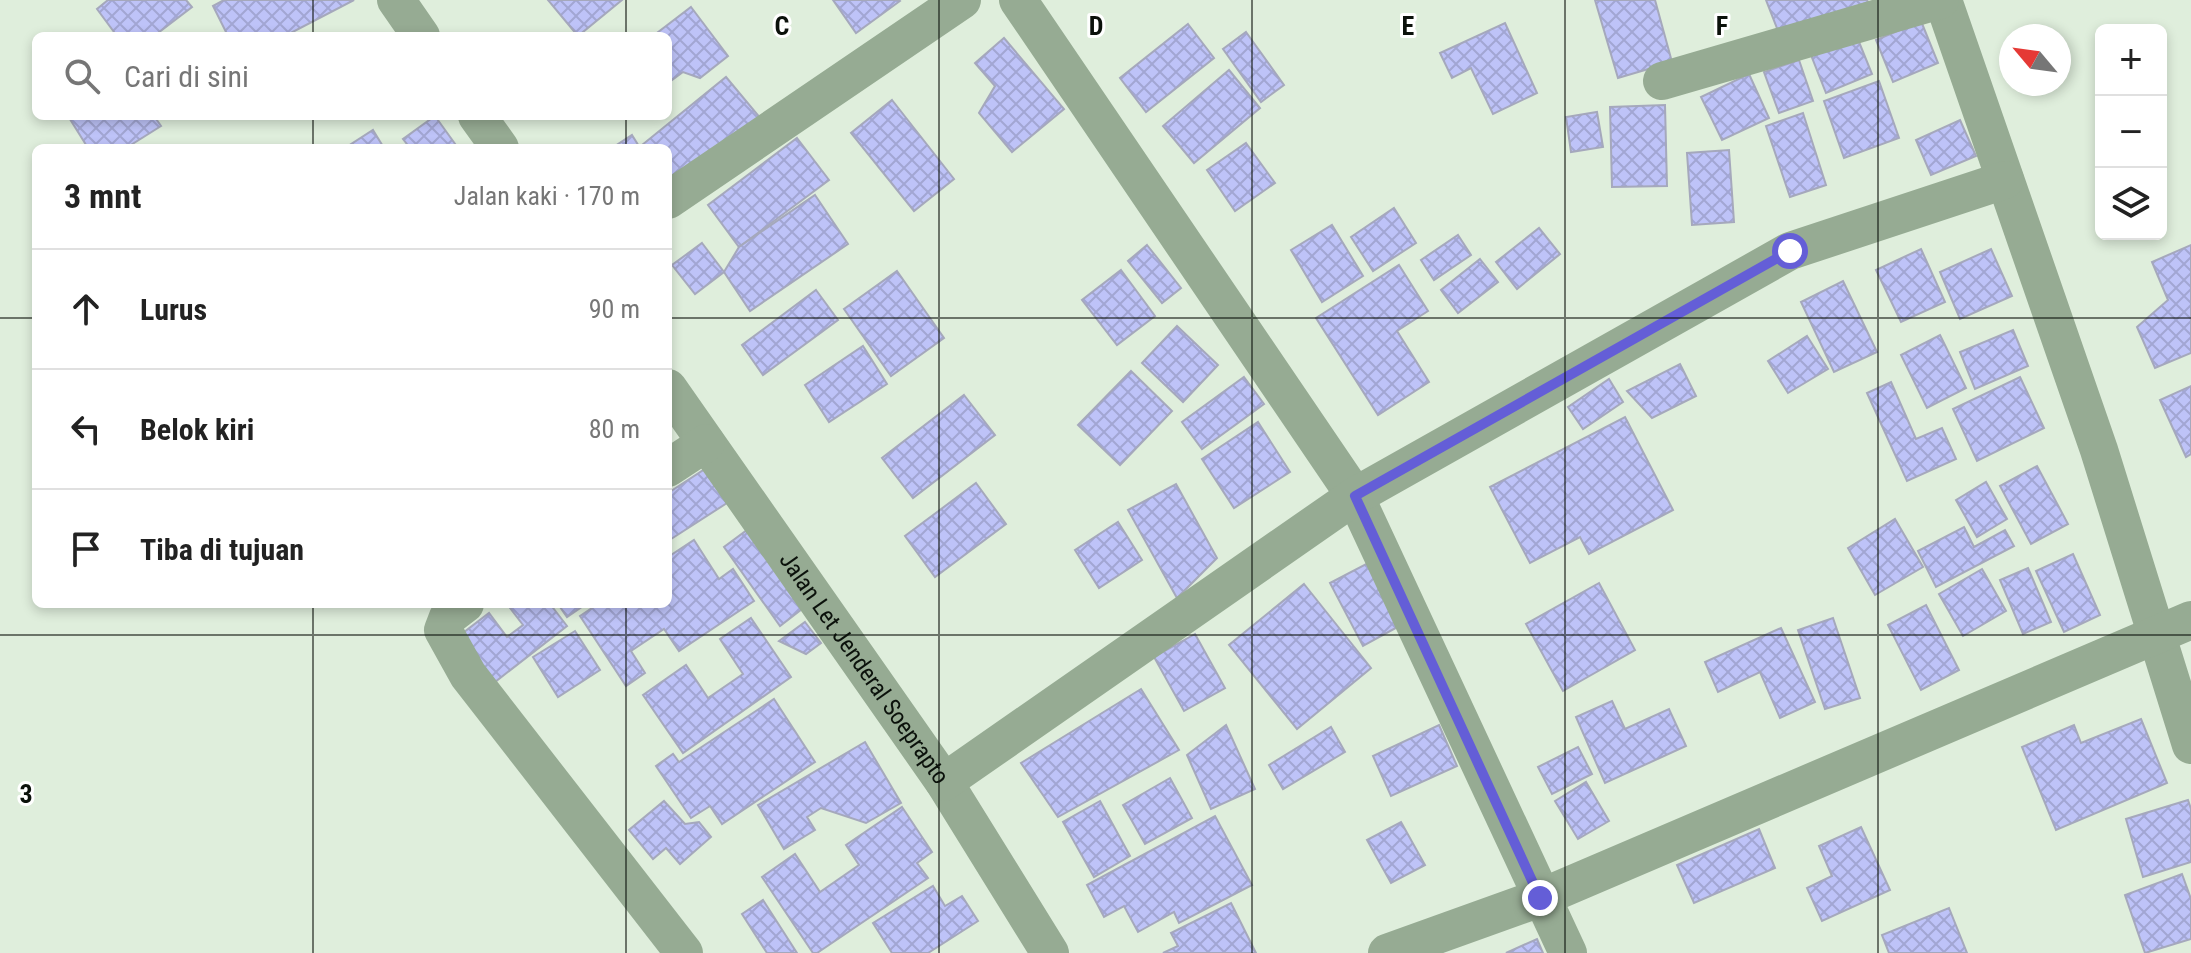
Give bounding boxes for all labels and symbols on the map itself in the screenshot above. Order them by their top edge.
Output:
text: C [775,11,790,41]
text: D [1089,11,1103,41]
text: E [1402,11,1415,41]
text: F [1716,11,1728,41]
north arrow [1999,24,2071,96]
route start [1772,233,1808,269]
street label: Jalan Let Jenderal Soeprapto [773,547,955,789]
text: 3 [19,779,33,809]
route end [1522,880,1558,916]

